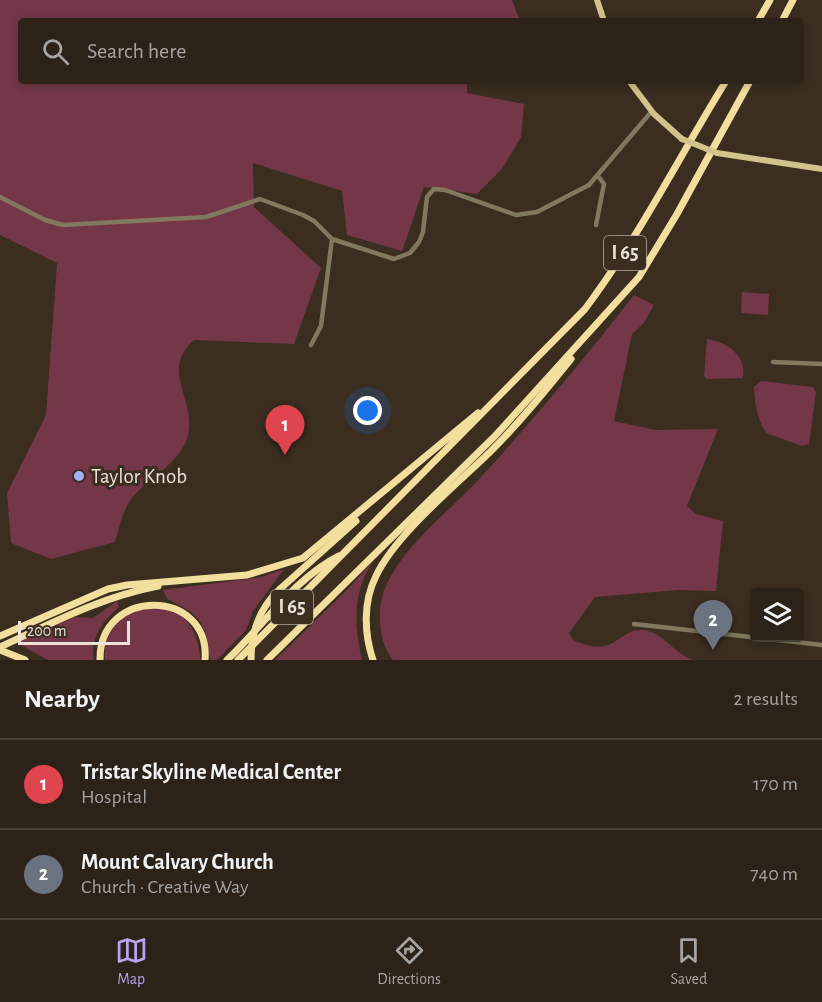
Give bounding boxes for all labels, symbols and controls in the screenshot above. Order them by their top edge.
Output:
search box [18,18,804,84]
icon: search [39,35,72,68]
text: Search here [87,40,186,62]
road number: I 65 [604,236,646,270]
your location [353,396,382,425]
pin: 1 [266,406,304,455]
place label: Taylor Knob [91,466,187,487]
marker: Taylor Knob [72,469,86,483]
map controls [750,588,804,642]
button: layers [750,588,804,642]
road number: I 65 [271,590,313,624]
pin: 2 [694,600,732,650]
scale bar [18,618,130,646]
text: 200 m [27,623,67,639]
text: Nearby [24,686,100,712]
text: 2 results [734,689,798,709]
text: Tristar Skyline Medical Center [81,761,341,783]
text: 1 [40,774,47,794]
text: 170 m [753,774,798,794]
text: Hospital [81,787,147,807]
text: Mount Calvary Church [81,851,274,873]
text: 2 [39,864,48,884]
text: 740 m [750,864,798,884]
text: Church · Creative Way [81,877,249,897]
tab: Map [115,934,148,989]
tab: Directions [377,934,441,989]
tab: Saved [671,934,707,989]

